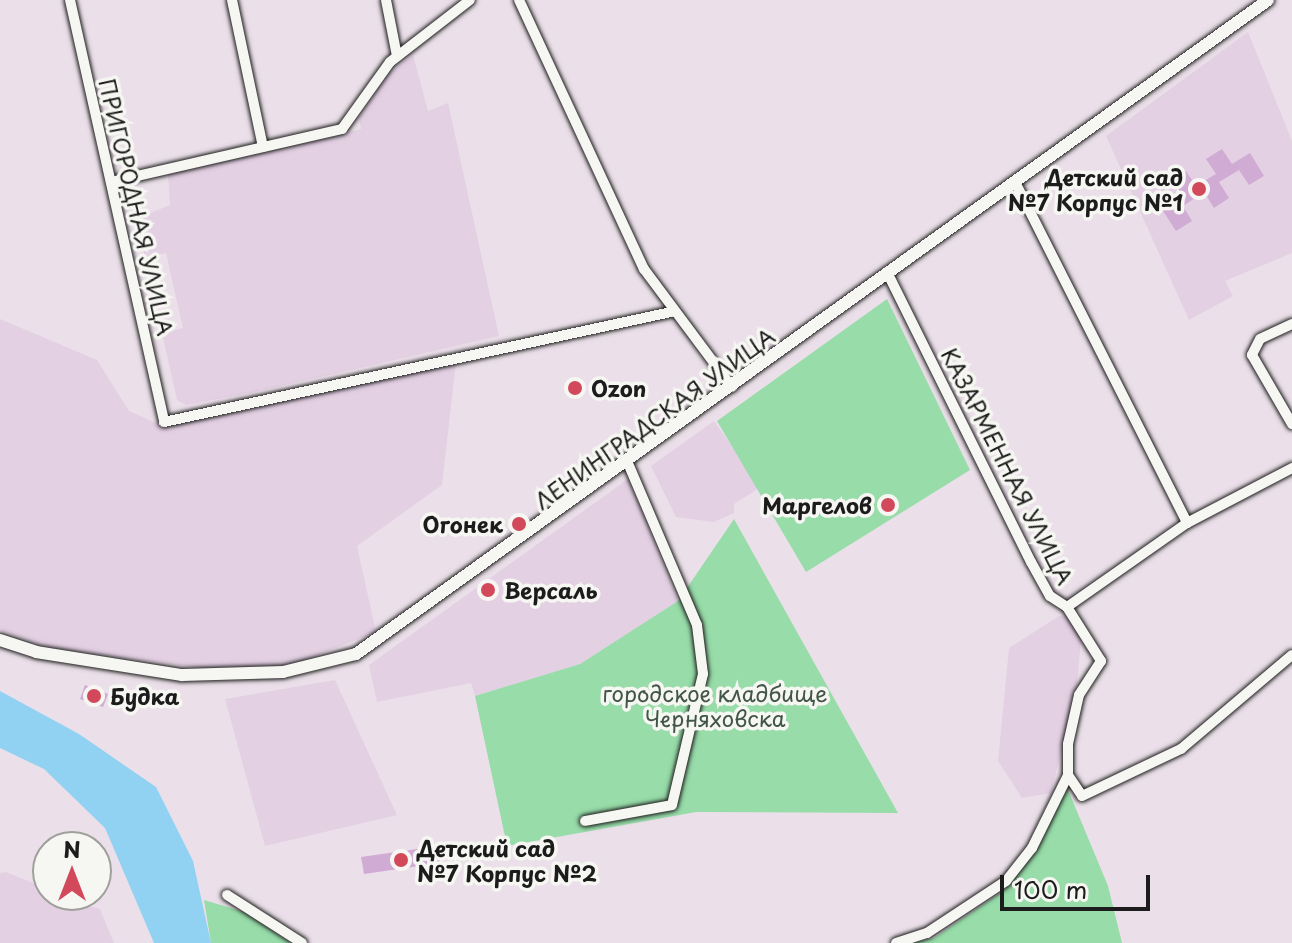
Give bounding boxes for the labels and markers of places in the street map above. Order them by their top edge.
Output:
place label: Детский сад №7 Корпус №1 [1006,163,1183,214]
marker: Детский сад №7 Корпус №1 [1190,180,1208,198]
place label: Ozon [591,375,646,401]
marker: Ozon [566,379,584,397]
place label: Маргелов [762,492,872,518]
marker: Маргелов [879,496,897,514]
place label: Огонек [423,511,503,537]
marker: Огонек [510,515,528,533]
place label: Версаль [504,577,597,603]
marker: Версаль [479,581,497,599]
place label: Будка [110,683,179,709]
marker: Будка [85,687,103,705]
place label: Детский сад №7 Корпус №2 [417,834,599,886]
marker: Детский сад №7 Корпус №2 [392,851,410,869]

